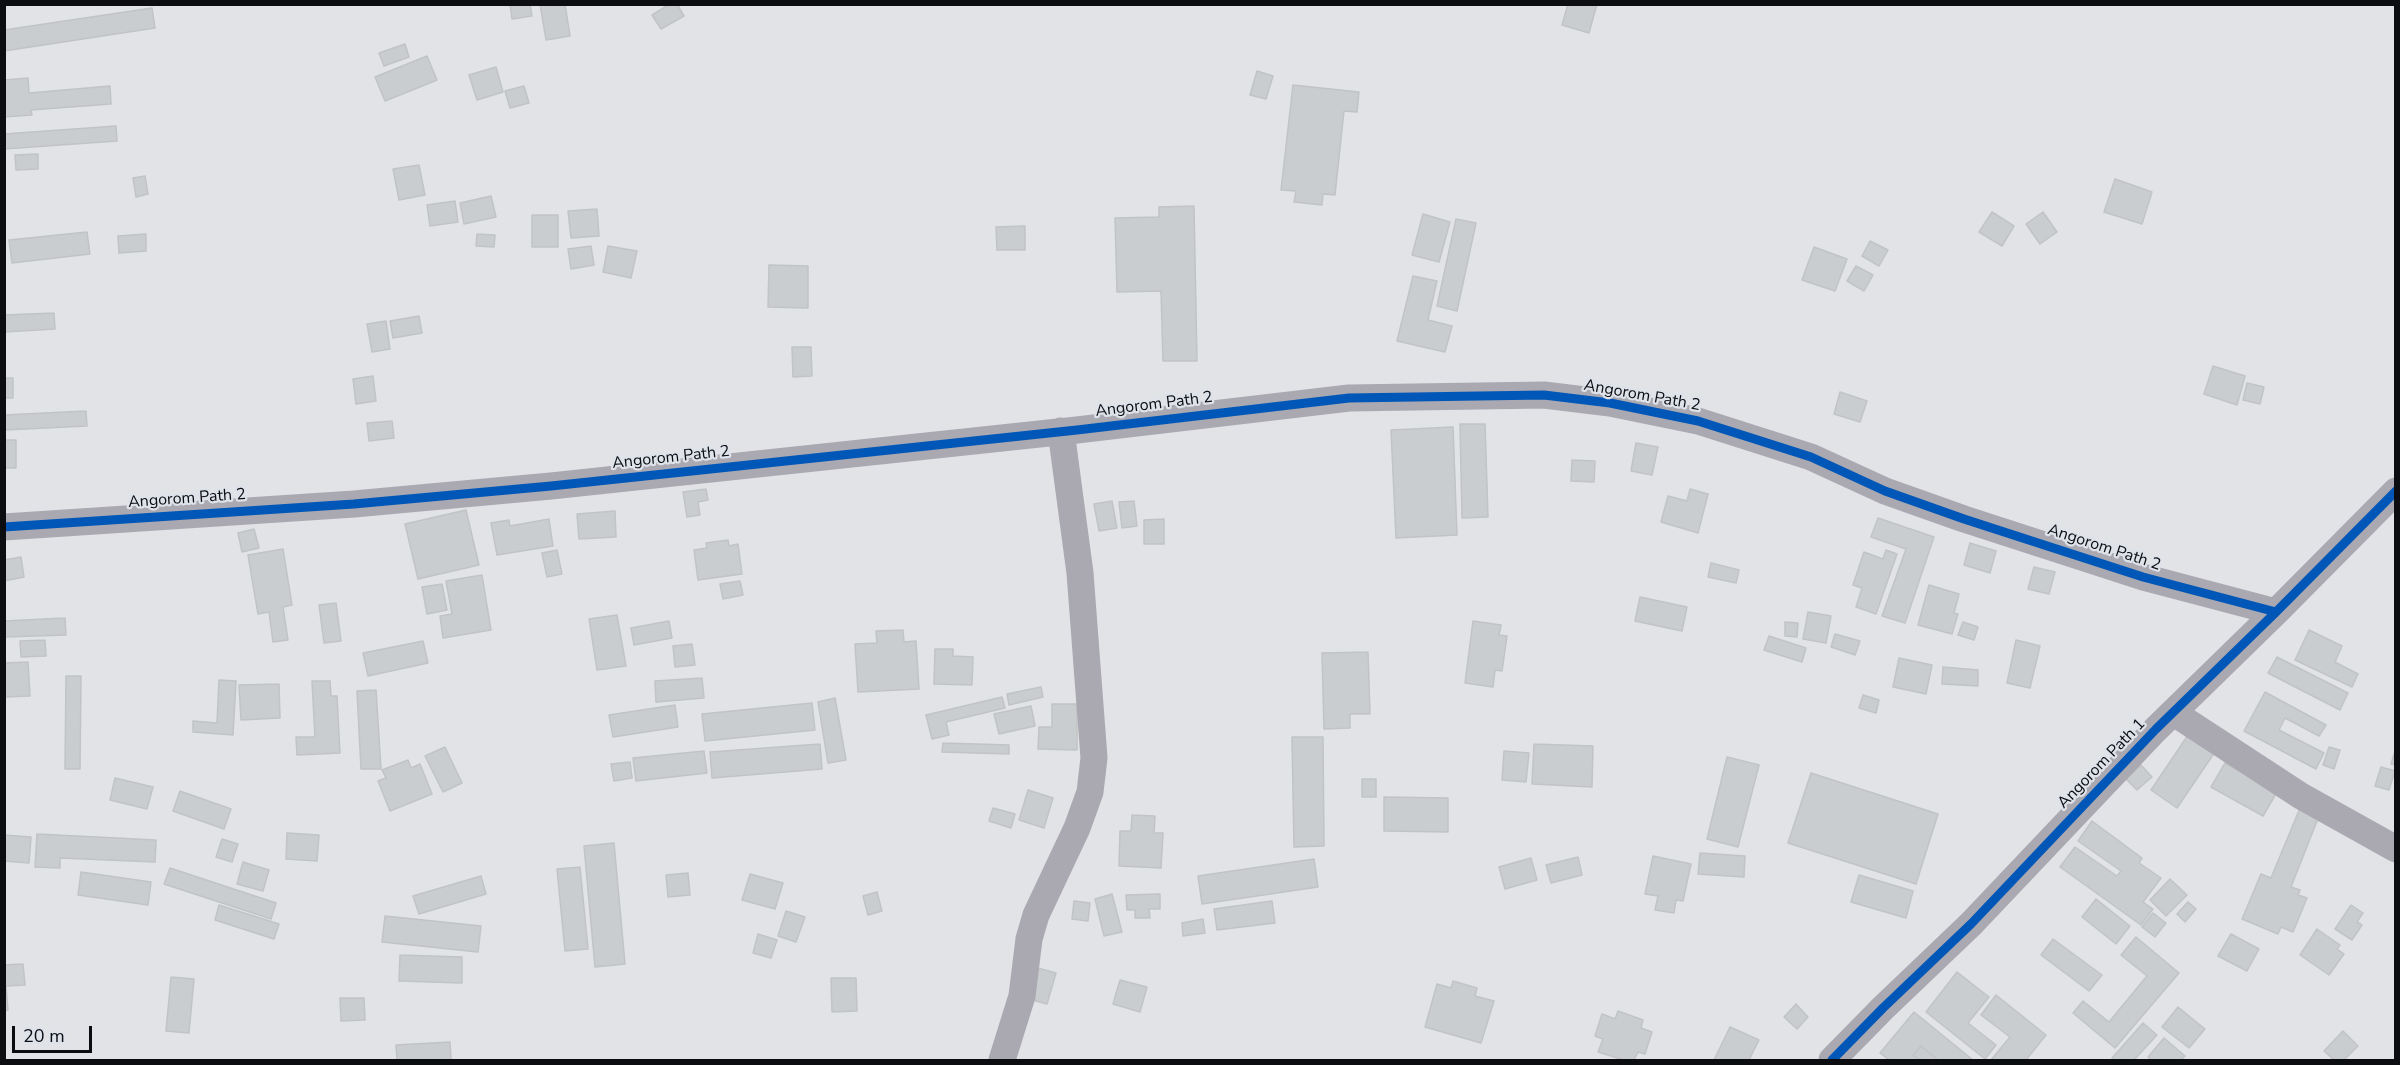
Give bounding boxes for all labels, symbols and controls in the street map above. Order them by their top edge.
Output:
street label: Angorom Path 2 [1582,376,1702,416]
street label: Angorom Path 2 [1094,388,1214,422]
street label: Angorom Path 2 [611,442,731,474]
street label: Angorom Path 2 [127,485,247,513]
street label: Angorom Path 2 [2045,521,2163,575]
street label: Angorom Path 1 [2054,715,2150,813]
scale bar [15,1014,94,1052]
text: 20 m [23,1024,65,1048]

